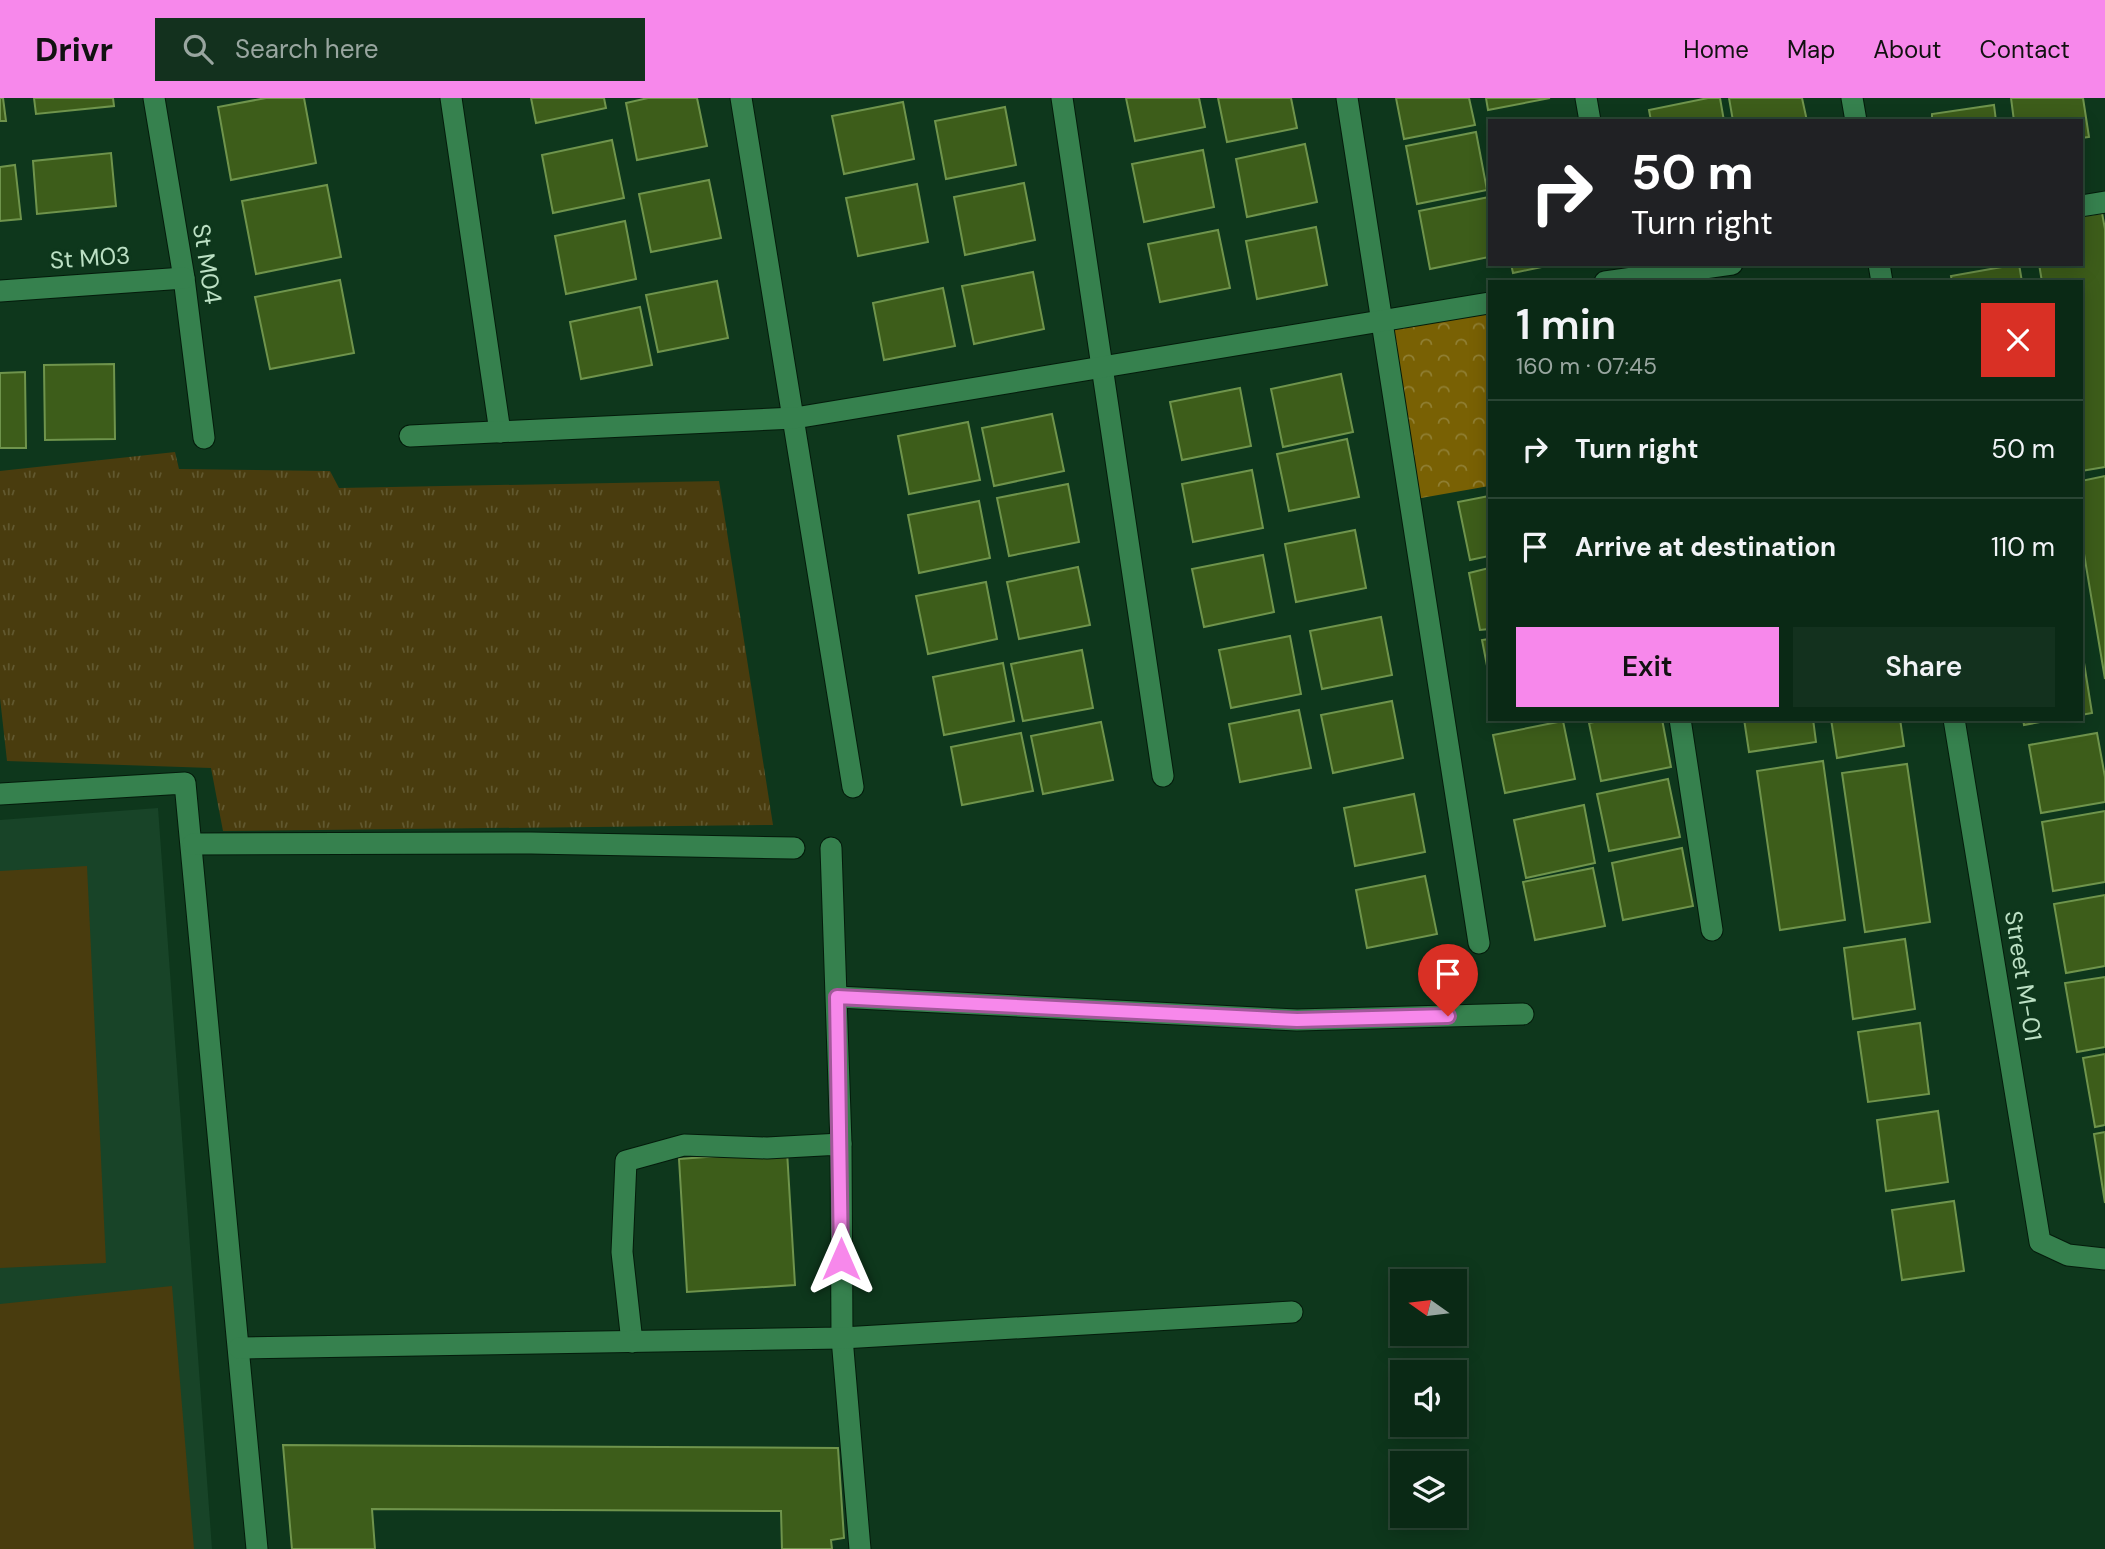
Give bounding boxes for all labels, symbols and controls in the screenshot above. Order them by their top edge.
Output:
search box [155,18,645,81]
text: Drivr [35,28,113,71]
icon: search [179,30,217,68]
text: Search here [235,32,378,66]
text: Home [1683,34,1749,65]
text: Map [1787,34,1835,65]
text: About [1873,34,1942,65]
text: Contact [1980,34,2070,65]
text: 50 m [1631,140,1754,204]
icon: right [1516,147,1607,238]
text: Turn right [1631,202,1773,244]
street label: St M04 [186,222,229,306]
street label: St M03 [49,239,131,276]
text: 1 min [1516,297,1616,352]
button: close [1981,303,2055,377]
text: 160 m · 07:45 [1516,351,1657,381]
icon: right [1516,430,1554,468]
text: Turn right [1575,432,1699,466]
text: 50 m [1991,432,2055,466]
icon: arrive [1516,528,1554,566]
text: Arrive at destination [1575,530,1836,564]
text: 110 m [1991,530,2055,564]
button: Exit [1516,627,1779,707]
button: Share [1793,627,2055,707]
street label: Street M-01 [1998,909,2049,1043]
pin [1418,944,1478,1016]
icon: arrive [1429,955,1467,993]
position arrow [804,1222,878,1296]
north arrow [1390,1269,1466,1346]
map controls [1390,1269,1467,1528]
button: sound [1390,1360,1467,1437]
button: layers [1390,1451,1467,1528]

